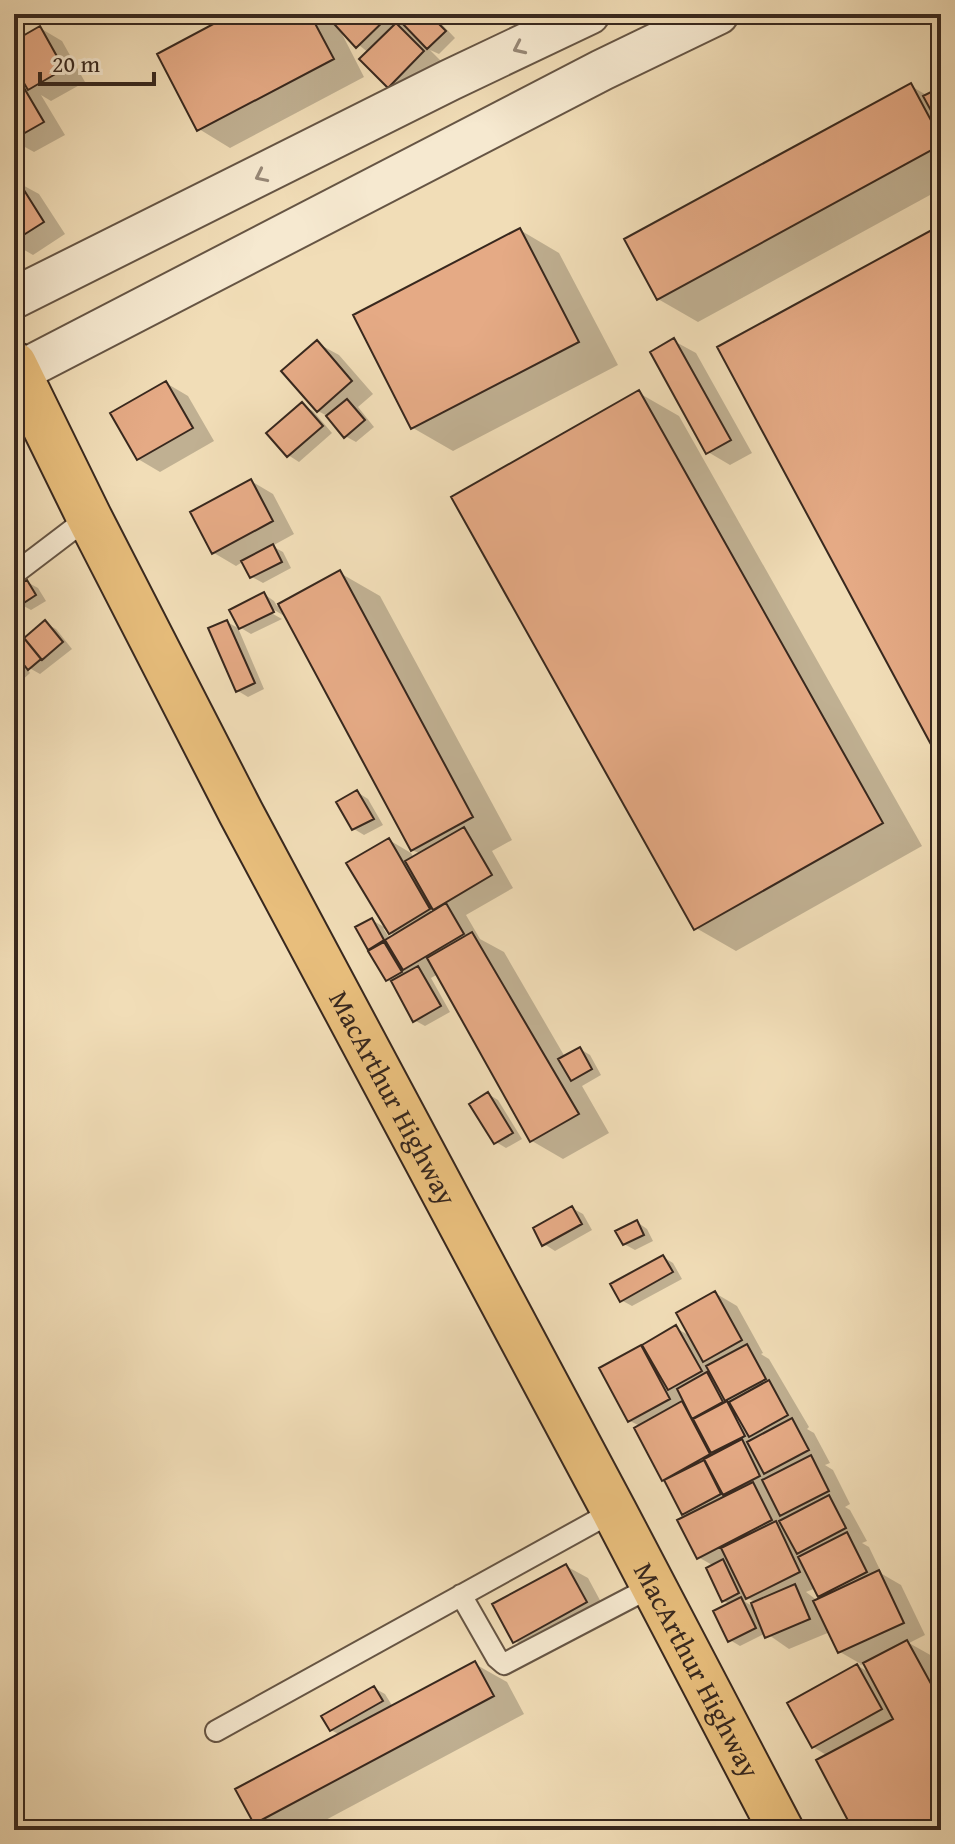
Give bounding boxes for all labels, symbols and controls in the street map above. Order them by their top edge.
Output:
scale bar [40,36,154,86]
one-way arrow [512,38,527,54]
text: 20 m [52,46,100,81]
one-way arrow [255,166,269,182]
street label: MacArthur Highway [319,983,468,1212]
street label: MacArthur Highway [624,1555,771,1785]

